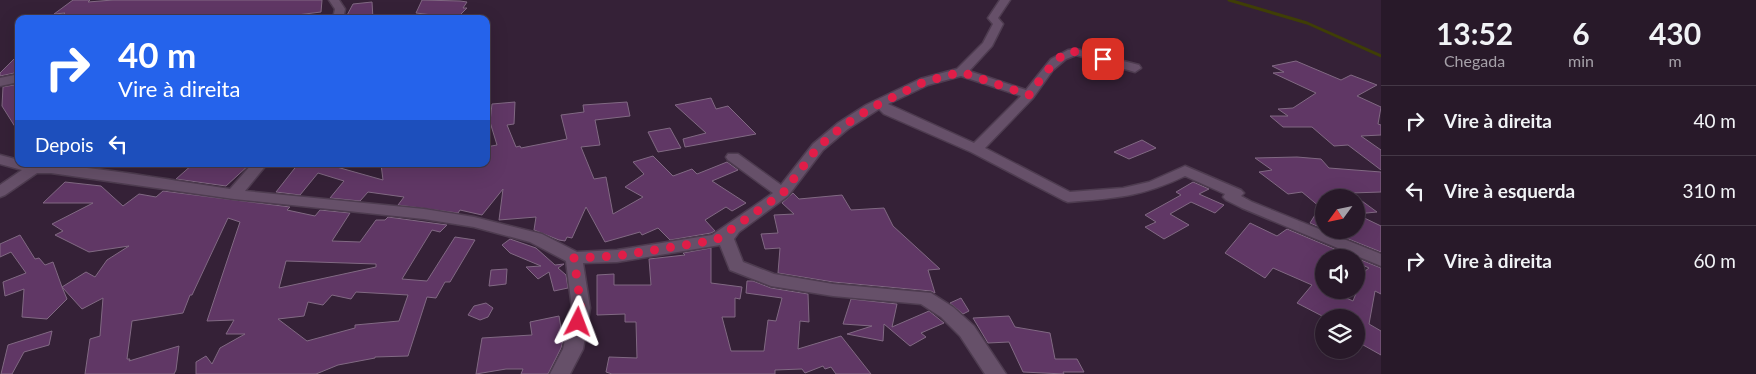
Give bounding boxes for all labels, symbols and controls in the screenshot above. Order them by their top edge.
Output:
text: 13:52 [1436,15,1513,51]
text: 6 [1572,15,1590,51]
text: 430 [1649,15,1701,51]
text: 40 m [118,33,196,75]
icon: right [35,35,100,100]
pin [1082,38,1124,80]
icon: arrive [1089,45,1117,73]
text: Chegada [1444,51,1505,70]
text: min [1568,51,1594,70]
text: m [1668,51,1682,70]
text: Vire à direita [118,75,240,102]
icon: right [1401,107,1429,135]
text: Vire à direita [1444,109,1552,132]
text: 40 m [1693,109,1736,132]
icon: left [104,130,132,158]
text: Depois [35,133,94,156]
icon: left [1401,177,1429,205]
text: Vire à esquerda [1444,179,1575,202]
text: 310 m [1682,179,1736,202]
north arrow [1315,189,1365,239]
map controls [1315,189,1365,359]
icon: right [1401,247,1429,275]
button: sound [1315,249,1365,299]
text: Vire à direita [1444,249,1552,272]
text: 60 m [1693,249,1736,272]
position arrow [551,295,603,347]
button: layers [1315,309,1365,359]

